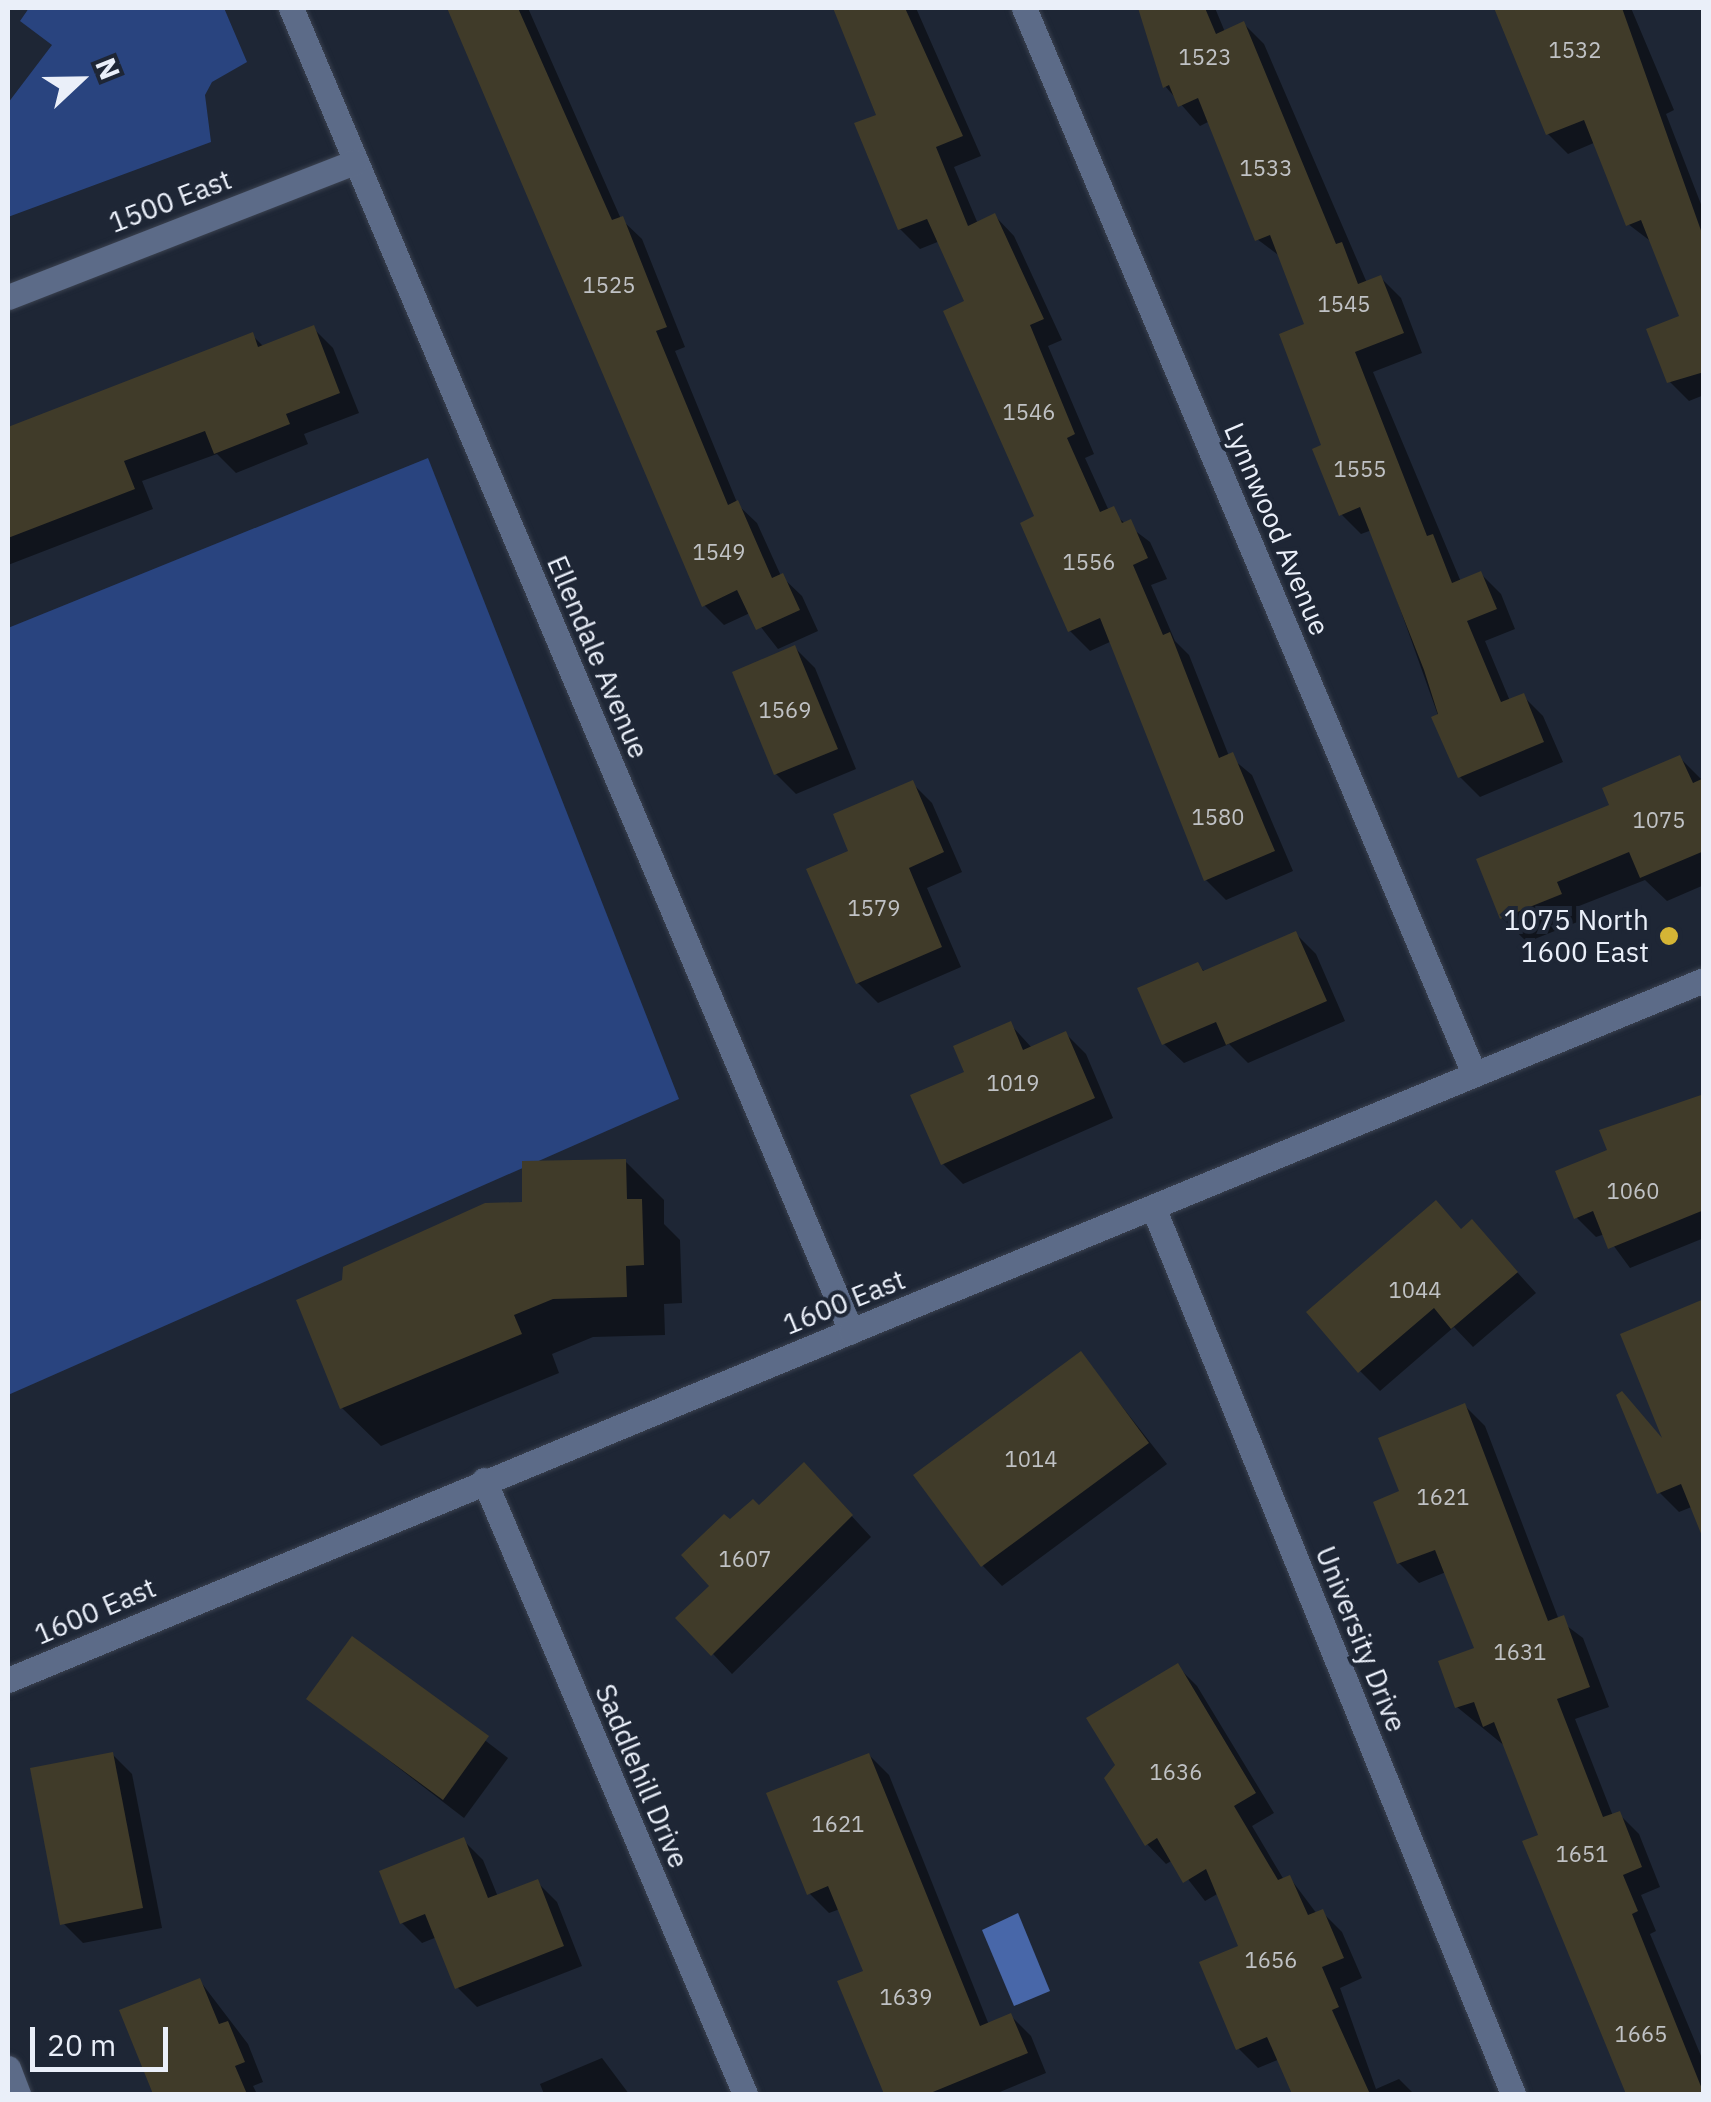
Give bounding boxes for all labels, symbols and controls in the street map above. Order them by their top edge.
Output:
north arrow [30,30,130,130]
house number: 1532 [1549,37,1601,63]
house number: 1523 [1179,44,1231,70]
text: N [87,52,129,85]
house number: 1533 [1240,155,1292,181]
street label: 1500 East [104,162,236,240]
house number: 1525 [583,272,635,298]
house number: 1545 [1318,291,1370,317]
house number: 1546 [1003,399,1055,425]
street label: Lynnwood Avenue [1217,418,1337,640]
house number: 1555 [1334,456,1386,482]
house number: 1549 [693,539,745,565]
house number: 1556 [1063,549,1115,575]
street label: Ellendale Avenue [540,551,656,763]
house number: 1569 [759,697,811,723]
house number: 1580 [1192,804,1244,830]
house number: 1075 [1633,807,1685,833]
house number: 1579 [848,895,900,921]
place label: 1075 North 1600 East [1504,903,1649,969]
marker: 1075 North 1600 East [1658,925,1680,947]
house number: 1019 [987,1070,1039,1096]
house number: 1060 [1607,1178,1659,1204]
street label: 1600 East [778,1262,910,1342]
house number: 1044 [1389,1277,1441,1303]
house number: 1014 [1005,1446,1057,1472]
house number: 1621 [1417,1484,1469,1510]
street label: University Drive [1309,1541,1413,1737]
house number: 1607 [719,1546,771,1572]
street label: 1600 East [29,1570,161,1652]
house number: 1631 [1494,1639,1546,1665]
street label: Saddlehill Drive [588,1679,696,1873]
house number: 1636 [1150,1759,1202,1785]
house number: 1621 [812,1811,864,1837]
house number: 1651 [1556,1841,1608,1867]
house number: 1656 [1245,1947,1297,1973]
house number: 1639 [880,1984,932,2010]
scale bar [35,2007,172,2069]
house number: 1665 [1615,2021,1667,2047]
text: 20 m [47,2025,116,2064]

